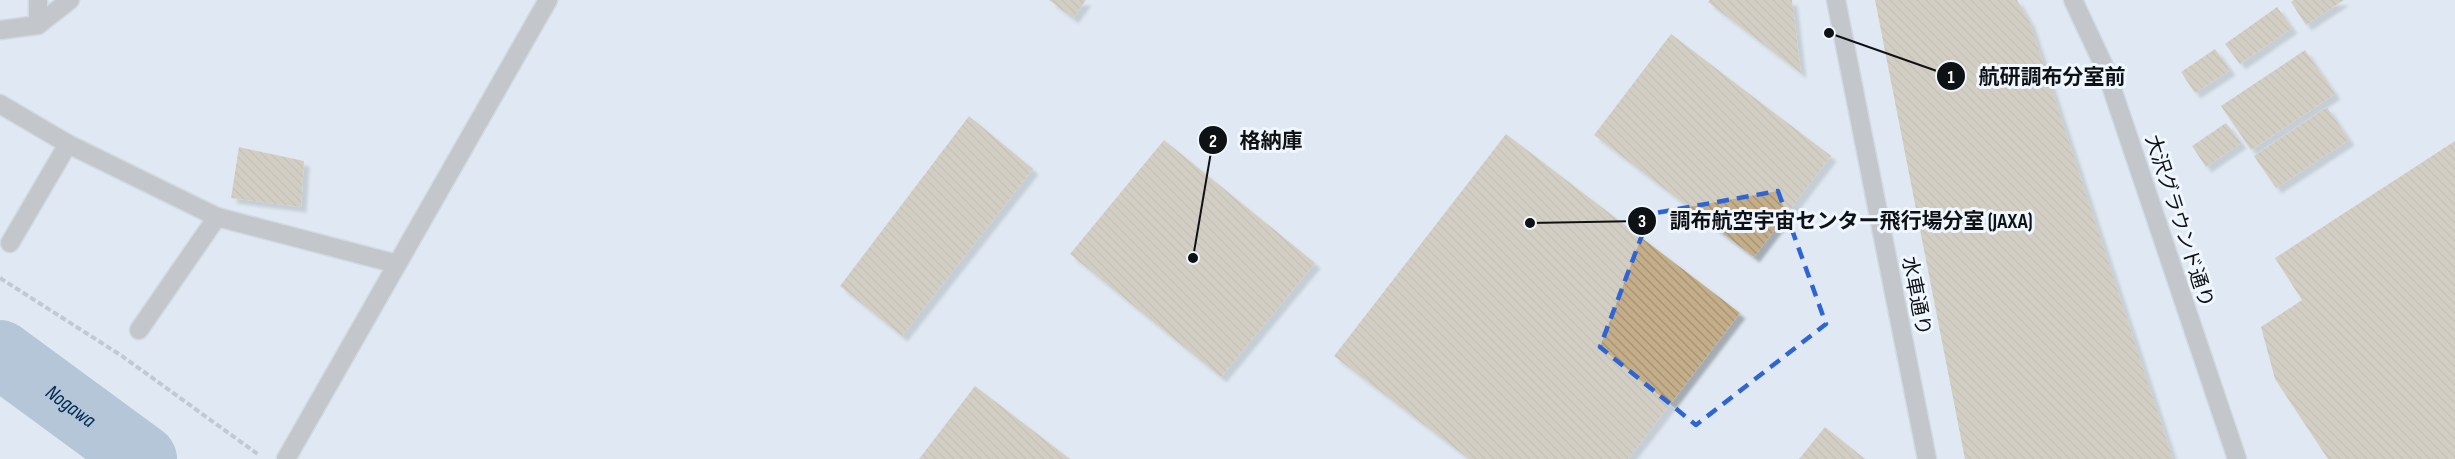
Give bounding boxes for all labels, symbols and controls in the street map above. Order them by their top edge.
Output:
callout: 航研調布分室前 [1936,57,2137,96]
text: 航研調布分室前 [1979,65,2126,90]
text: 1 [1947,67,1955,88]
callout: 格納庫 [1198,121,1315,160]
text: 格納庫 [1240,129,1303,154]
text: 2 [1209,131,1217,152]
street label: 大沢グラウンド通り [2140,132,2218,311]
callout: 調布航空宇宙センター飛行場分室 (JAXA) [1627,201,2045,240]
text: 調布航空宇宙センター飛行場分室 (JAXA) [1669,209,2033,234]
text: 3 [1638,211,1646,232]
street label: 水車通り [1897,255,1935,338]
water label: Nogawa [41,380,101,433]

